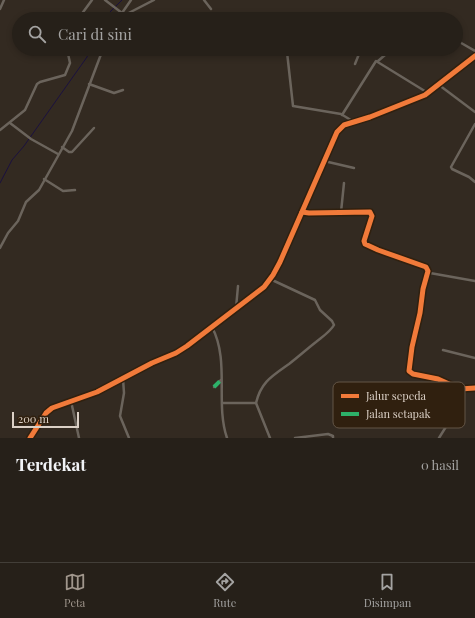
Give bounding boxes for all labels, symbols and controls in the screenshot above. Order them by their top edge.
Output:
search box [12,12,463,56]
icon: search [26,23,48,45]
text: Cari di sini [58,24,132,44]
legend [333,382,465,428]
text: Jalur sepeda [365,388,427,403]
text: Jalan setapak [365,406,431,421]
scale bar [12,410,79,429]
text: 200 m [18,411,49,426]
text: Terdekat [16,453,86,475]
text: 0 hasil [421,456,459,473]
tab: Peta [64,571,86,610]
tab: Rute [213,571,236,610]
tab: Disimpan [364,571,411,610]

